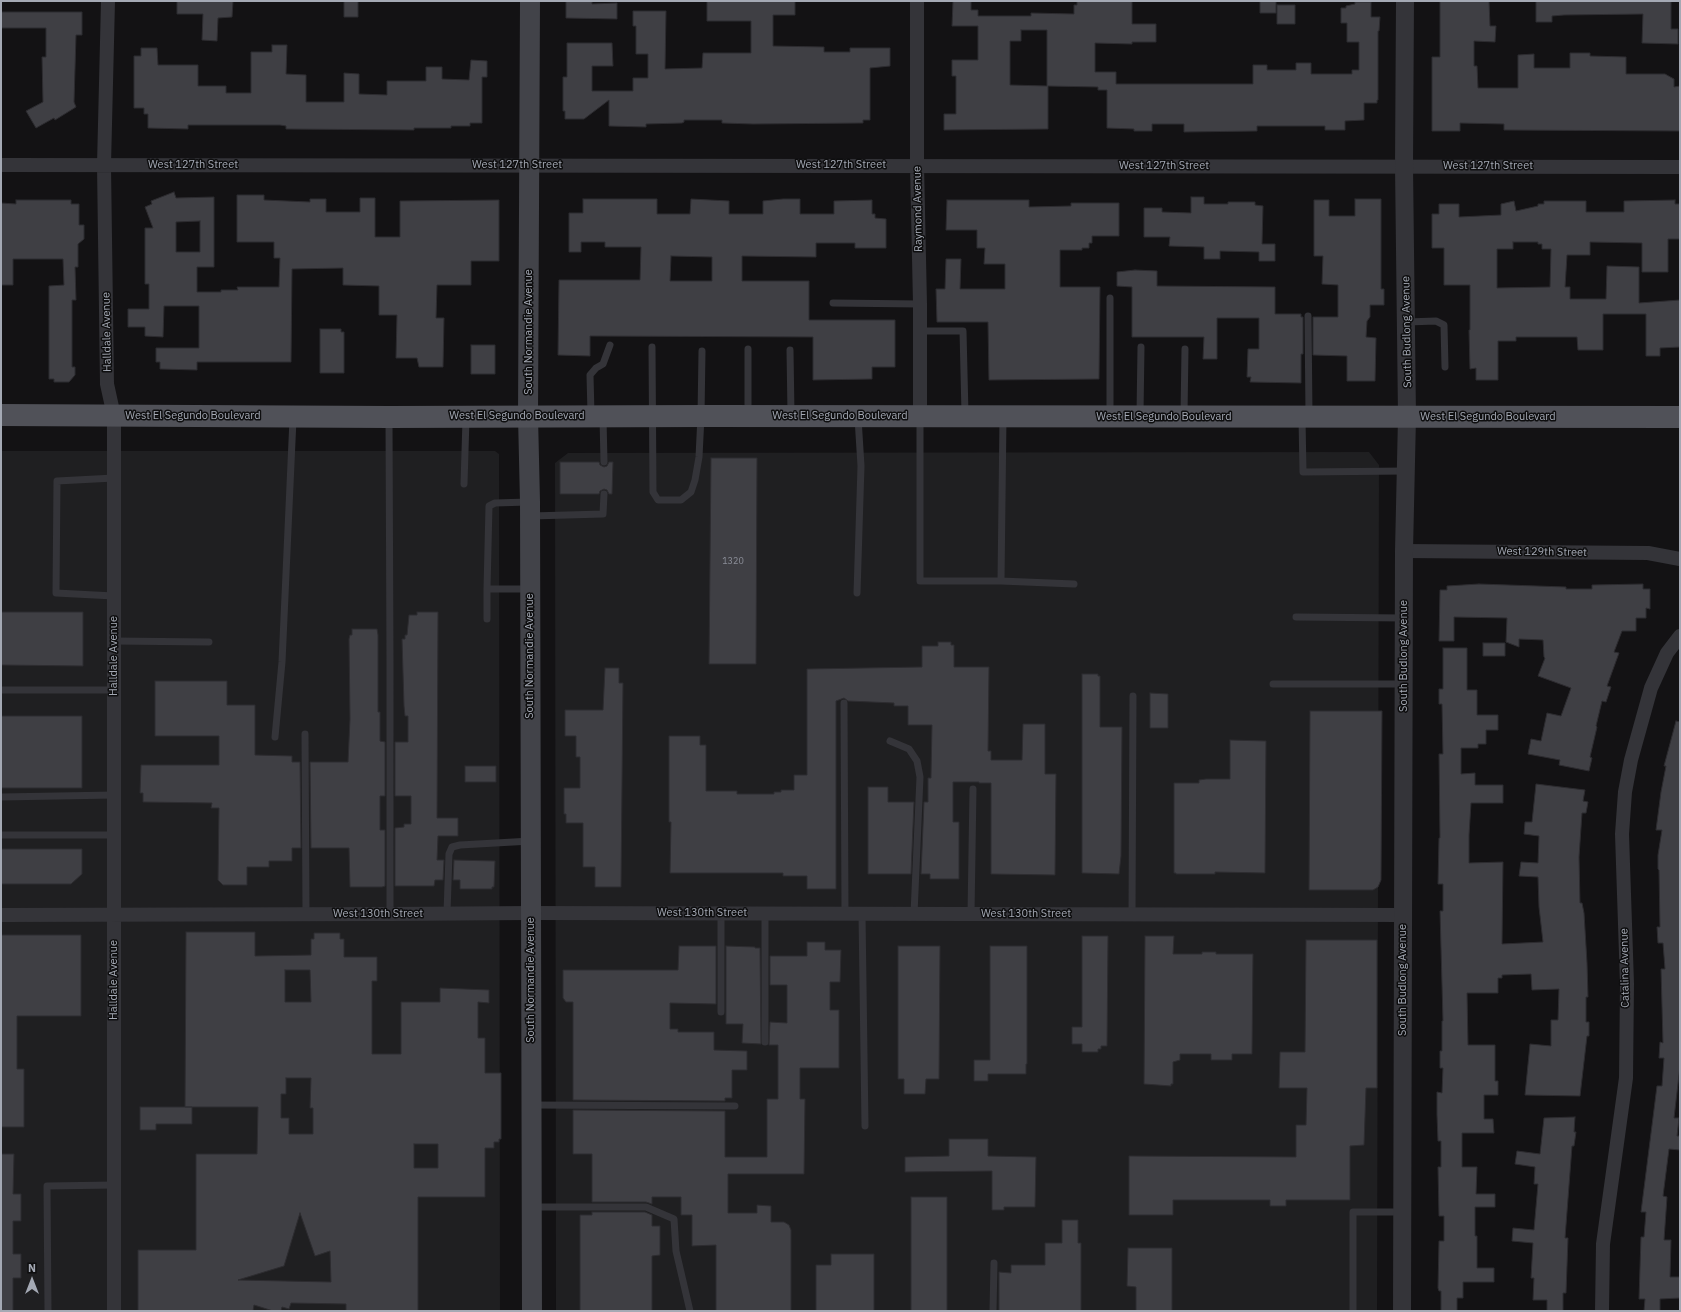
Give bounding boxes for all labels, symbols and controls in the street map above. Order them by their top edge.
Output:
street label: West 127th Street [148,158,238,172]
street label: West 127th Street [472,158,562,172]
street label: West 127th Street [796,158,886,172]
street label: West 127th Street [1119,159,1209,173]
street label: West 127th Street [1443,159,1533,173]
street label: Raymond Avenue [911,166,925,252]
street label: South Normandie Avenue [522,269,536,395]
street label: South Budlong Avenue [1399,276,1415,388]
street label: Halldale Avenue [100,292,114,372]
street label: West El Segundo Boulevard [125,409,261,423]
street label: West El Segundo Boulevard [449,409,585,423]
street label: West El Segundo Boulevard [772,409,908,423]
street label: West El Segundo Boulevard [1096,410,1232,424]
street label: West El Segundo Boulevard [1420,410,1556,424]
street label: West 129th Street [1497,545,1587,559]
house number: 1320 [722,556,744,566]
street label: South Normandie Avenue [523,593,537,719]
street label: South Budlong Avenue [1397,600,1411,712]
street label: Halldale Avenue [107,616,121,696]
street label: West 130th Street [657,906,747,920]
street label: West 130th Street [333,907,423,921]
street label: West 130th Street [981,907,1071,921]
street label: South Normandie Avenue [524,917,538,1043]
street label: South Budlong Avenue [1396,924,1410,1036]
street label: Catalina Avenue [1618,928,1632,1008]
street label: Halldale Avenue [107,940,121,1020]
north arrow [12,1260,52,1300]
text: N [28,1261,36,1275]

